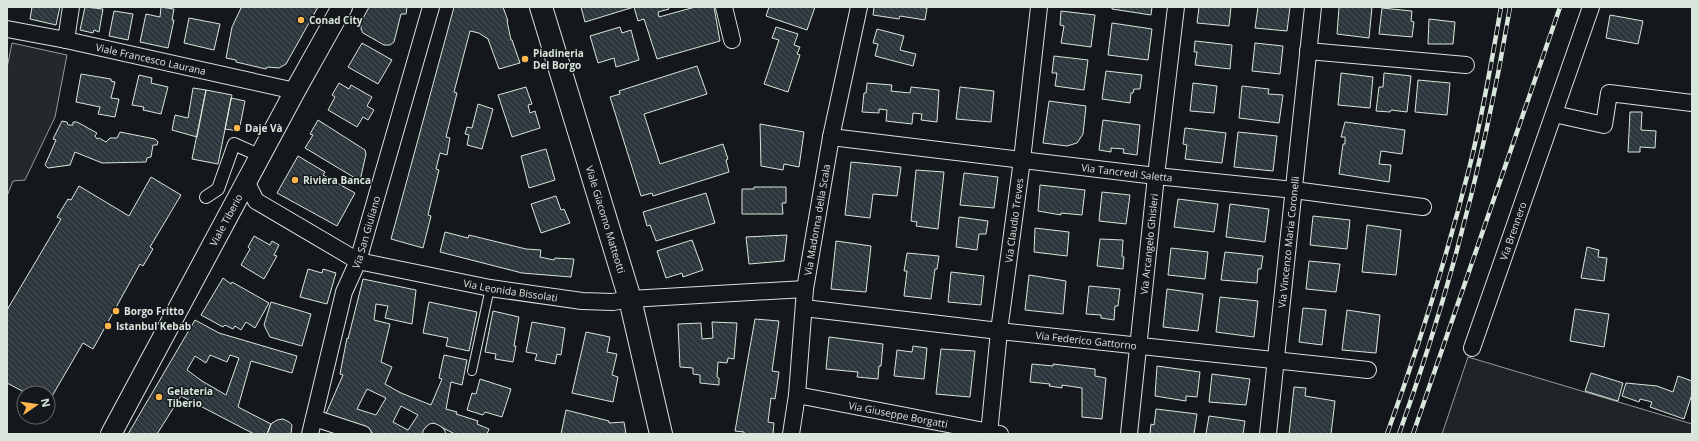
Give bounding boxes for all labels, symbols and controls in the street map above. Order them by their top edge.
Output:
place label: Conad City [309,13,363,27]
marker: Conad City [296,15,306,25]
street label: Viale Francesco Laurana [94,40,207,78]
place label: Piadineria Del Borgo [533,46,584,72]
marker: Piadineria Del Borgo [520,54,530,64]
place label: Daje Và [245,121,283,135]
marker: Daje Và [232,123,242,133]
street label: Via Tancredi Saletta [1081,160,1173,185]
street label: Via Madonna della Scala [800,163,833,277]
street label: Viale Giacomo Matteotti [583,164,629,275]
place label: Riviera Banca [303,173,371,187]
marker: Riviera Banca [290,175,300,185]
street label: Via Vincenzo Maria Coronelli [1274,176,1302,309]
street label: Via Claudio Treves [1001,177,1027,264]
street label: Viale Tiberio [206,191,246,248]
street label: Via Arcangelo Ghisleri [1137,193,1161,295]
street label: Via San Giuliano [348,194,383,271]
street label: Via Brennero [1496,200,1529,262]
street label: Via Leonida Bissolati [462,276,559,304]
place label: Borgo Fritto [124,304,184,318]
marker: Borgo Fritto [111,306,121,316]
place label: Istanbul Kebab [116,319,191,333]
marker: Istanbul Kebab [103,321,113,331]
street label: Via Federico Gattorno [1035,328,1137,353]
place label: Gelateria Tiberio [167,384,213,410]
north arrow [16,385,56,425]
marker: Gelateria Tiberio [154,392,164,402]
text: N [38,397,55,409]
street label: Via Giuseppe Borgatti [847,398,949,431]

